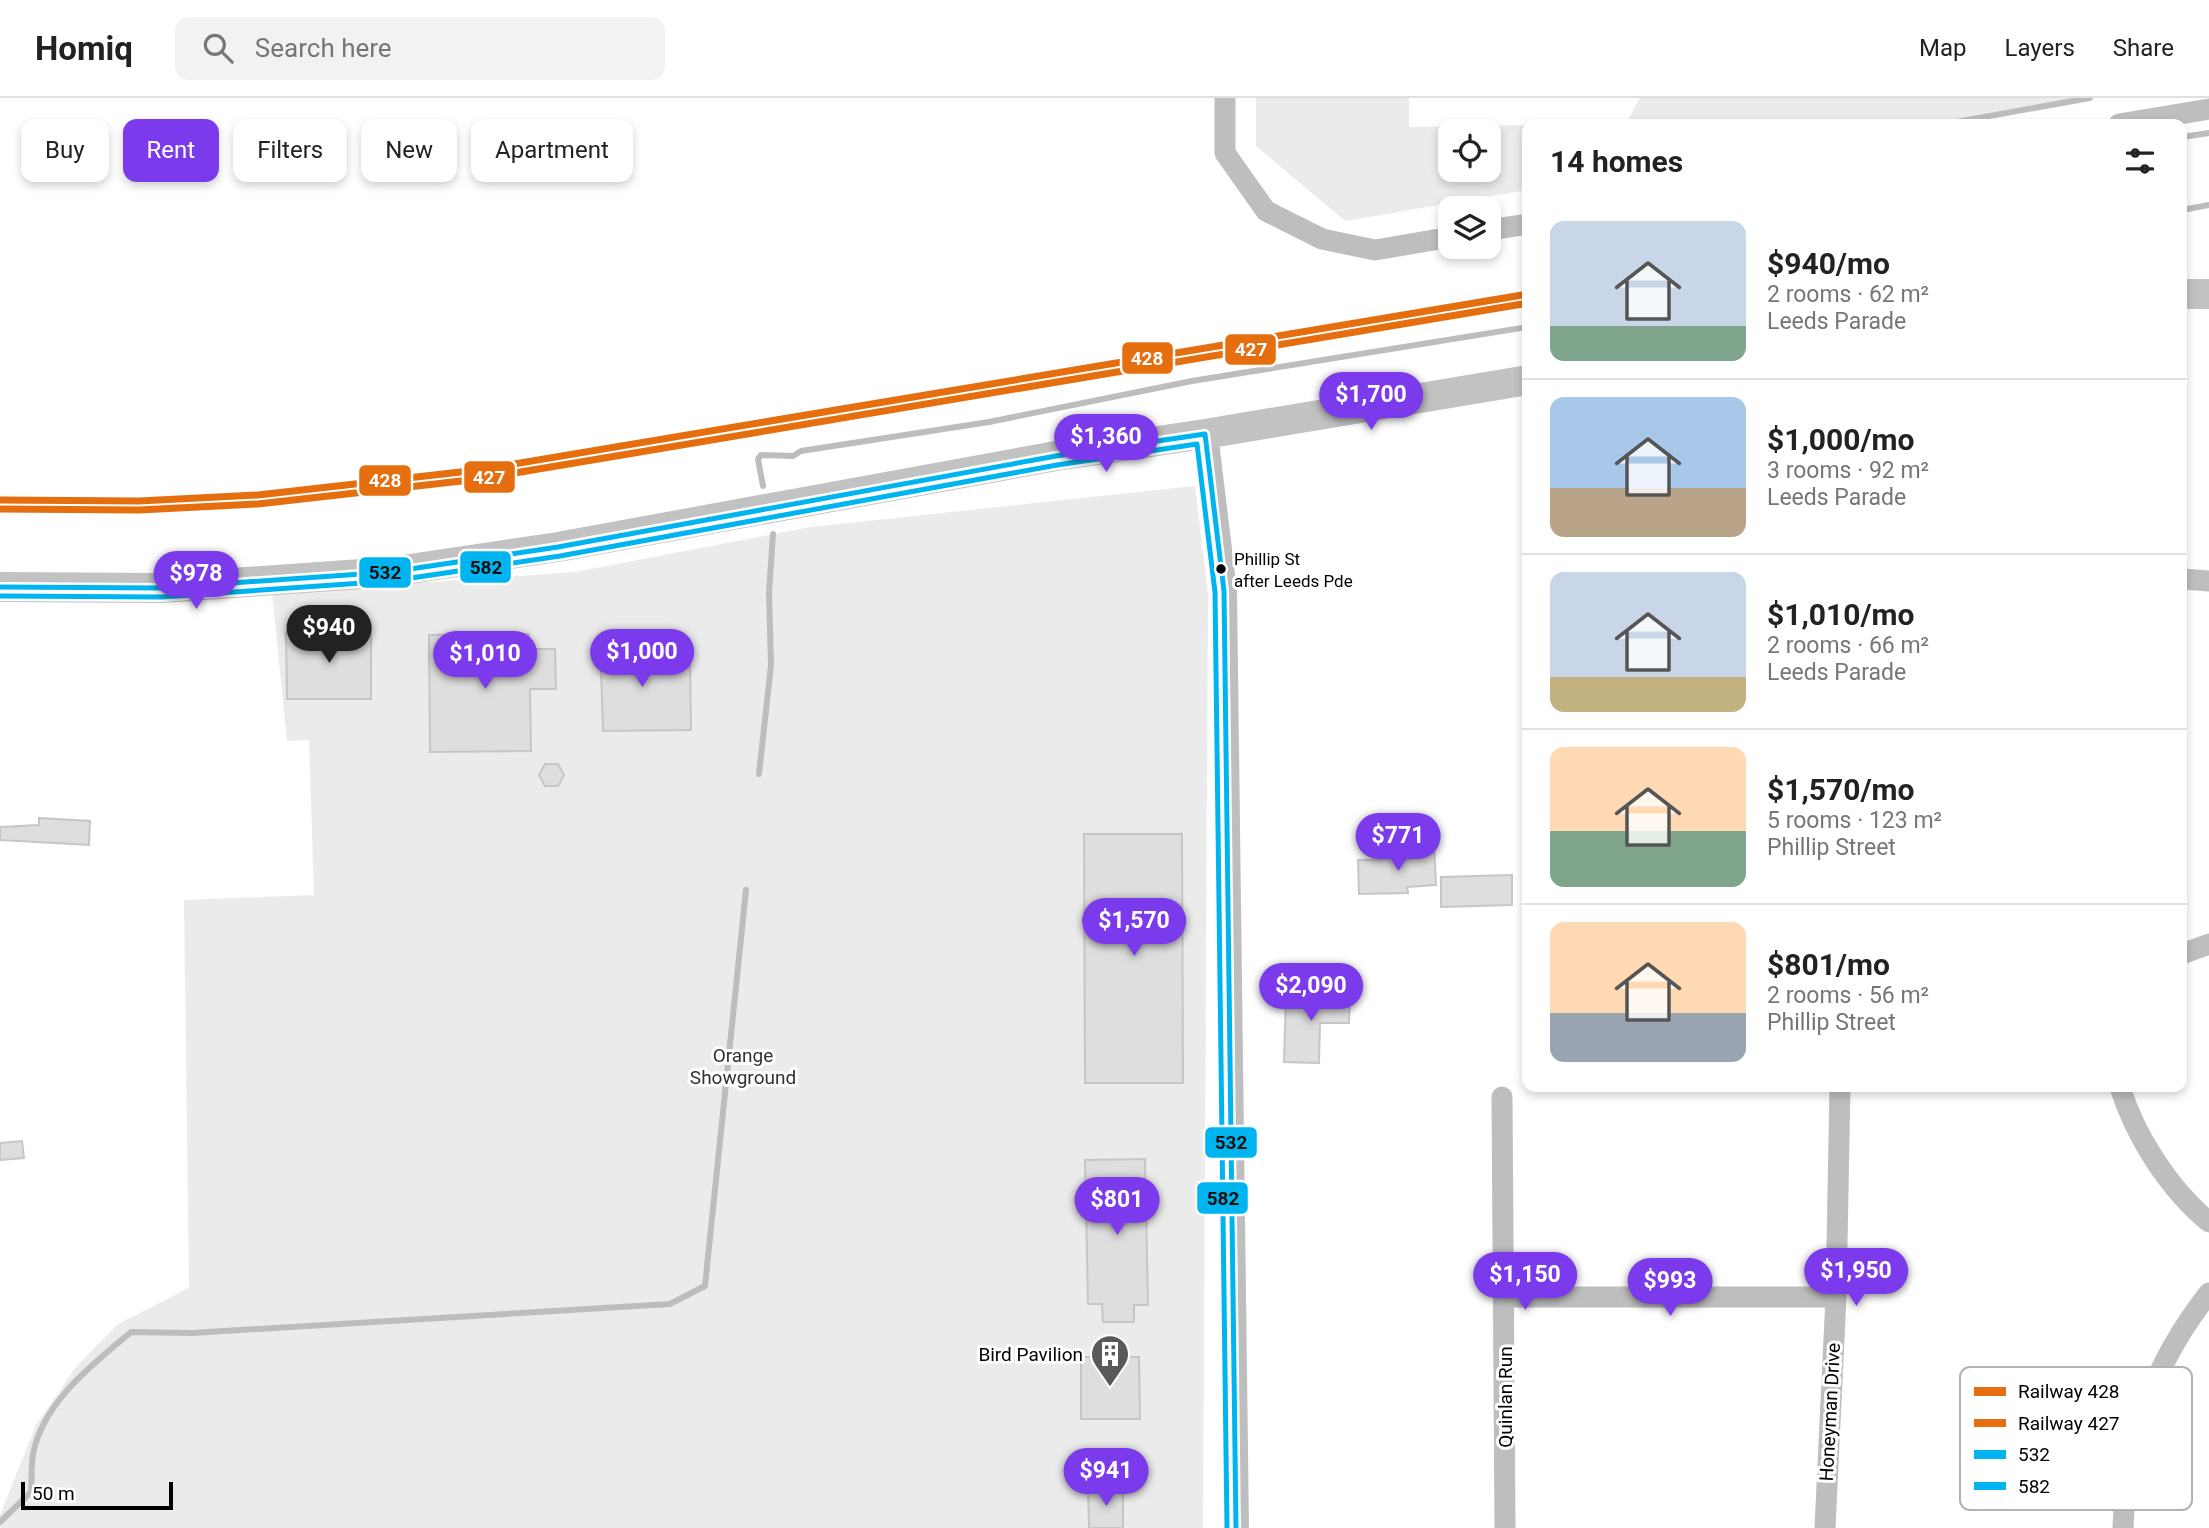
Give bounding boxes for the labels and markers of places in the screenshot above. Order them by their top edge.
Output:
pin: $1,700 [1314,372,1428,432]
pin: $1,360 [1049,414,1163,474]
place label: Phillip St after Leeds Pde [1234,549,1353,591]
pin: $978 [155,552,237,611]
marker: Phillip St after Leeds Pde [1214,562,1228,576]
pin: $940 [288,606,370,665]
pin: $1,000 [585,630,699,689]
pin: $1,010 [428,632,542,691]
pin: $771 [1357,814,1439,873]
pin: $1,570 [1077,898,1191,958]
pin: $2,090 [1254,964,1368,1023]
pin: $801 [1076,1178,1158,1237]
pin: $1,950 [1799,1248,1913,1308]
pin: $1,150 [1468,1252,1582,1312]
pin: $993 [1629,1258,1711,1318]
building icon: Bird Pavilion [1089,1333,1131,1388]
place label: Bird Pavilion [978,1343,1083,1366]
pin: $941 [1065,1448,1147,1508]

